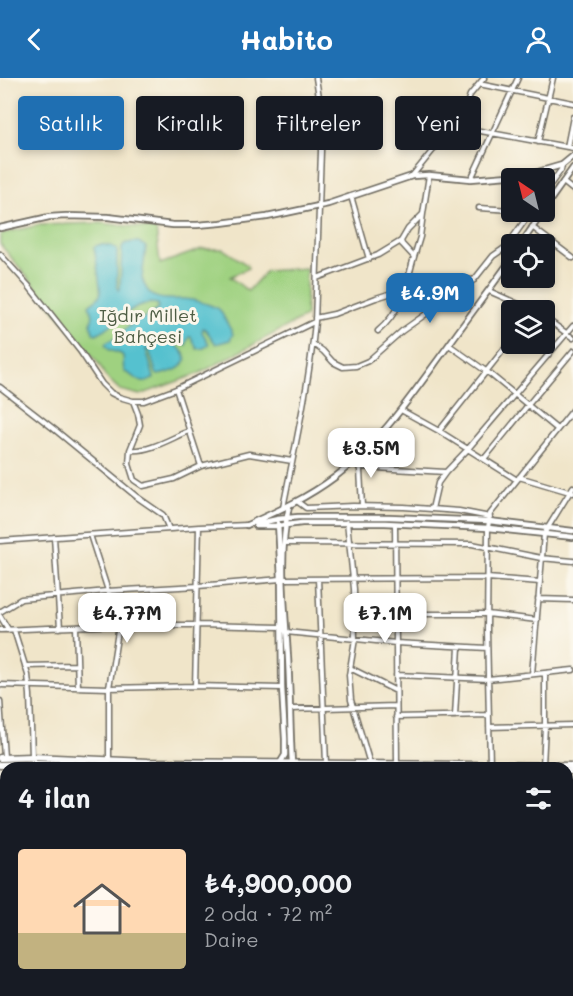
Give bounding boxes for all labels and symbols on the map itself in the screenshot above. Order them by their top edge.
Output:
north arrow [501,168,555,222]
pin: ₺4.9M [388,273,472,324]
park label: Iğdır Millet Bahçesi [99,303,197,348]
pin: ₺3.5M [329,428,413,479]
pin: ₺4.77M [78,593,176,644]
pin: ₺7.1M [343,593,427,644]

